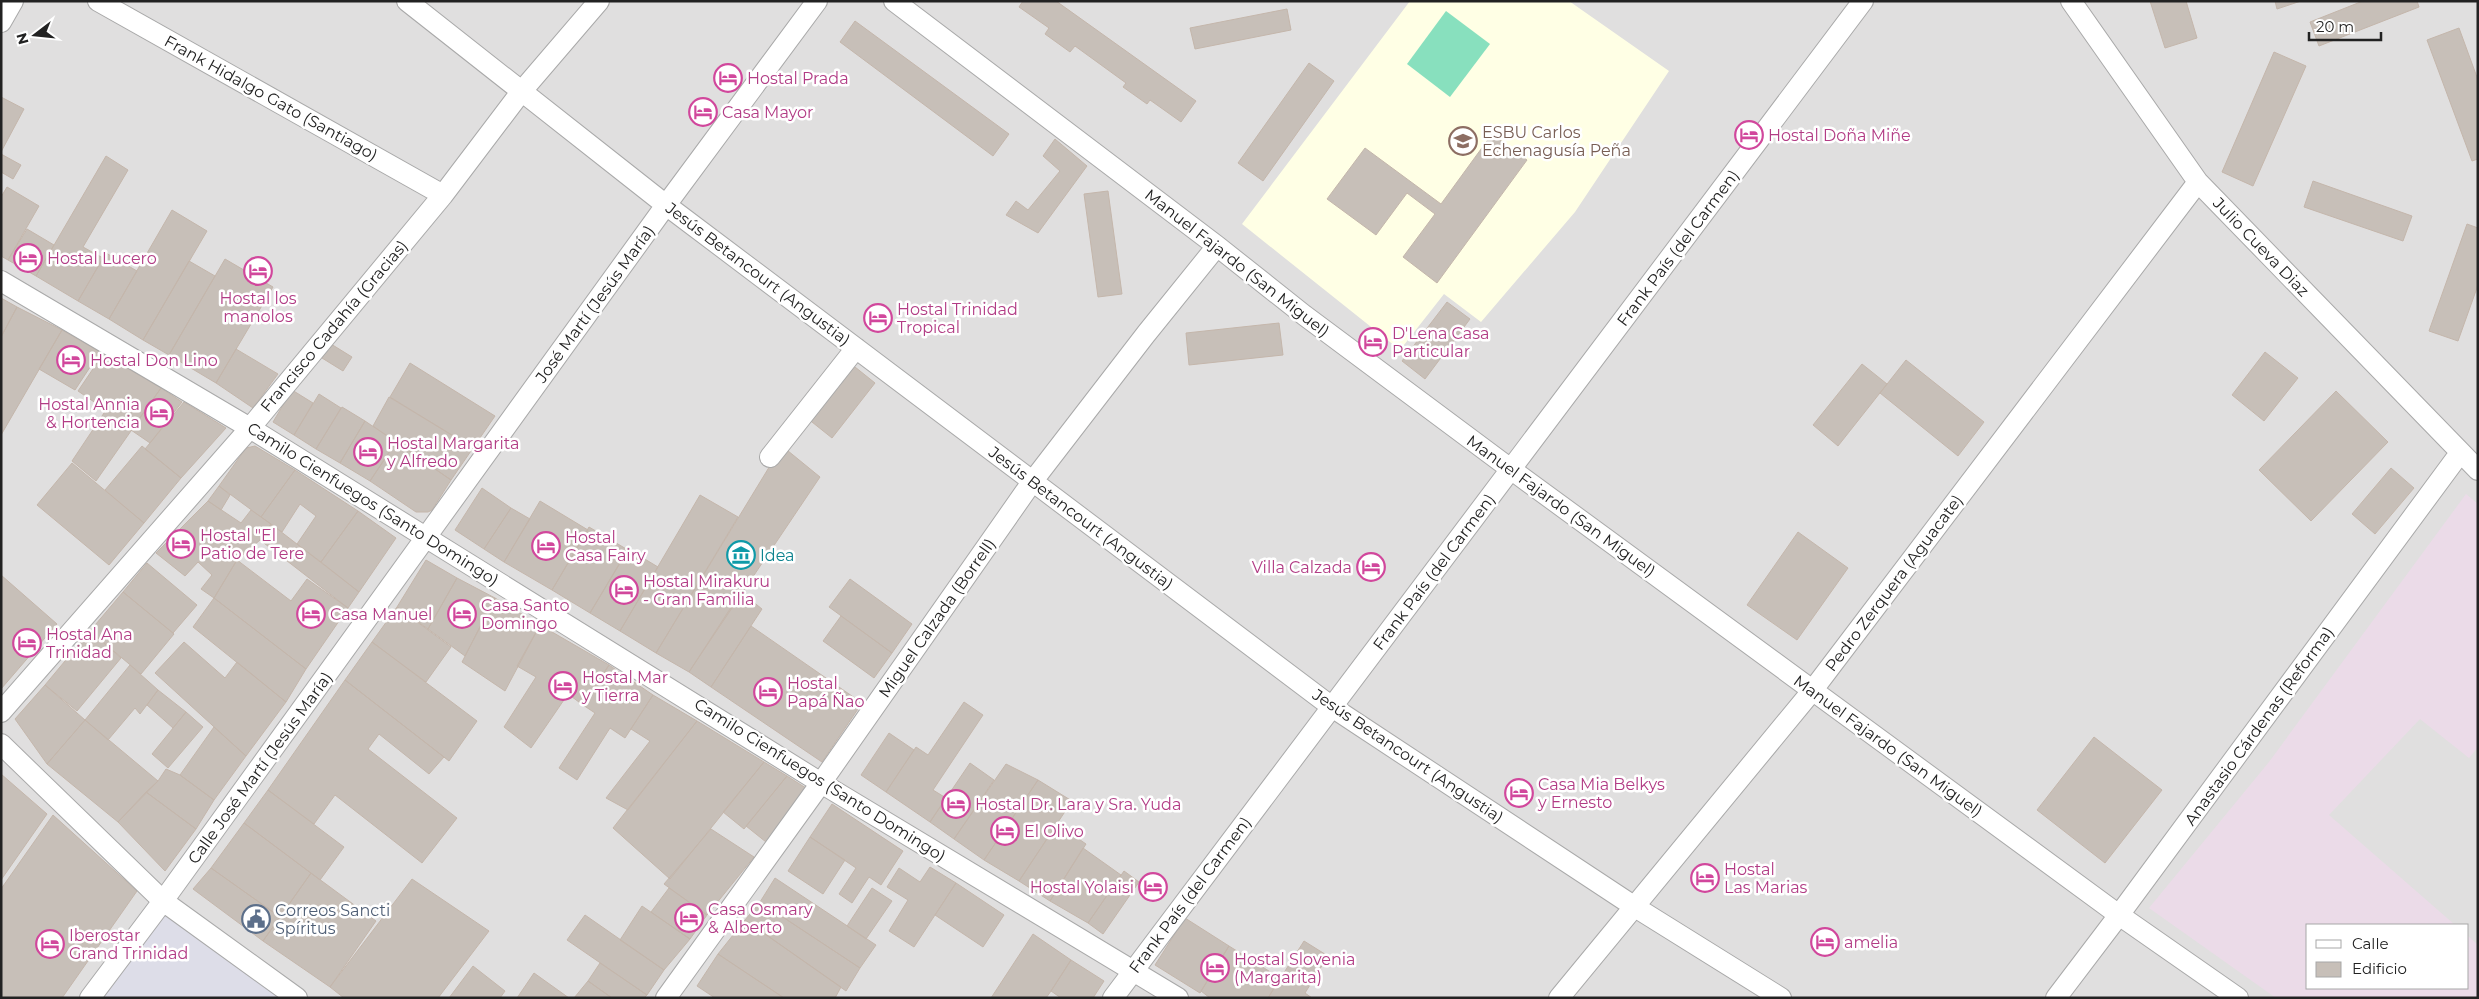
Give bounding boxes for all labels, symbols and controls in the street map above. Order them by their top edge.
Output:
north arrow [10,10,60,60]
scale bar [2309,10,2382,42]
text: 20 m [2316,17,2354,36]
text: N [12,31,33,47]
street label: Frank Hidalgo Gato (Santiago) [161,31,381,165]
hotel icon: Hostal Prada [713,63,743,93]
place label: Hostal Prada [747,69,849,88]
hotel icon: Casa Mayor [688,97,718,127]
place label: Casa Mayor [722,103,813,122]
hotel icon: Hostal Doña Miñe [1734,120,1764,150]
place label: ESBU Carlos Echenagusía Peña [1482,123,1631,160]
school or university icon: ESBU Carlos Echenagusía Peña [1448,126,1478,156]
place label: Hostal Doña Miñe [1768,126,1911,145]
street label: Frank País (del Carmen) [1613,166,1743,330]
street label: Manuel Fajardo (San Miguel) [1141,185,1333,341]
street label: Julio Cueva Diaz [2208,193,2313,300]
street label: Jesús Betancourt (Angustia) [661,198,854,350]
street label: José Martí (Jesús María) [531,222,658,387]
street label: Francisco Cadahía (Gracias) [257,236,411,416]
hotel icon: Hostal Lucero [13,243,43,273]
place label: Hostal Lucero [47,249,157,268]
hotel icon: Hostal los manolos [243,256,273,286]
place label: Hostal los manolos [219,289,297,326]
place label: Hostal Trinidad Tropical [897,300,1018,337]
hotel icon: Hostal Trinidad Tropical [863,303,893,333]
place label: D'Lena Casa Particular [1392,324,1490,361]
hotel icon: D'Lena Casa Particular [1358,327,1388,357]
hotel icon: Hostal Don Lino [56,345,86,375]
place label: Hostal Don Lino [90,351,218,370]
place label: Hostal Annia & Hortencia [38,395,140,432]
hotel icon: Hostal Annia & Hortencia [144,398,174,428]
street label: Camilo Cienfuegos (Santo Domingo) [244,418,502,590]
street label: Manuel Fajardo (San Miguel) [1463,431,1659,581]
place label: Hostal Margarita y Alfredo [386,434,519,471]
hotel icon: Hostal Margarita y Alfredo [353,437,383,467]
street label: Jesús Betancourt (Angustia) [984,442,1177,594]
street label: Frank País (del Carmen) [1369,490,1499,654]
street label: Pedro Zerquera (Aguacate) [1821,491,1967,675]
place label: Hostal "El Patio de Tere [200,526,304,563]
place label: Hostal Casa Fairy [565,528,646,565]
hotel icon: Hostal "El Patio de Tere [166,529,196,559]
hotel icon: Hostal Casa Fairy [531,531,561,561]
street label: Miguel Calzada (Borrell) [875,535,999,701]
museum icon: Idea [726,540,756,570]
place label: Idea [760,546,795,565]
hotel icon: Villa Calzada [1356,552,1386,582]
place label: Villa Calzada [1252,558,1352,577]
place label: Hostal Mirakuru - Gran Familia [643,572,770,609]
hotel icon: Hostal Mirakuru - Gran Familia [609,575,639,605]
place label: Casa Santo Domingo [481,596,569,633]
hotel icon: Casa Manuel [296,599,326,629]
hotel icon: Casa Santo Domingo [447,599,477,629]
place label: Casa Manuel [330,605,432,624]
street label: Anastasio Cárdenas (Reforma) [2181,623,2337,829]
place label: Hostal Ana Trinidad [46,625,133,662]
hotel icon: Hostal Ana Trinidad [12,628,42,658]
street label: Calle José Martí (Jesús María) [184,668,336,868]
place label: Hostal Mar y Tierra [581,668,668,705]
hotel icon: Hostal Mar y Tierra [548,671,578,701]
street label: Manuel Fajardo (San Miguel) [1790,671,1986,821]
place label: Hostal Papá Ñao [787,674,865,711]
hotel icon: Hostal Papá Ñao [753,677,783,707]
street label: Jesús Betancourt (Angustia) [1308,684,1507,827]
street label: Camilo Cienfuegos (Santo Domingo) [691,694,949,866]
place label: Casa Mia Belkys y Ernesto [1537,775,1665,812]
hotel icon: Casa Mia Belkys y Ernesto [1504,778,1534,808]
hotel icon: Hostal Dr. Lara y Sra. Yuda [941,789,971,819]
place label: Hostal Dr. Lara y Sra. Yuda [975,795,1181,814]
street label: Frank País (del Carmen) [1125,813,1255,977]
hotel icon: El Olivo [990,816,1020,846]
place label: El Olivo [1024,822,1084,841]
place label: Hostal Las Marias [1724,860,1808,897]
hotel icon: Hostal Las Marias [1690,863,1720,893]
hotel icon: Hostal Yolaisi [1138,872,1168,902]
place label: Hostal Yolaisi [1030,878,1134,897]
place label: Casa Osmary & Alberto [708,900,813,937]
place label: Correos Sancti Spíritus [275,901,390,938]
hotel icon: Casa Osmary & Alberto [674,903,704,933]
public building icon: Correos Sancti Spíritus [241,904,271,934]
legend [2306,924,2469,989]
place label: Iberostar Grand Trinidad [69,926,188,963]
hotel icon: amelia [1810,927,1840,957]
hotel icon: Iberostar Grand Trinidad [35,929,65,959]
place label: amelia [1844,933,1898,952]
text: Calle [2352,934,2389,953]
place label: Hostal Slovenia (Margarita) [1234,950,1356,987]
hotel icon: Hostal Slovenia (Margarita) [1200,953,1230,983]
text: Edificio [2352,959,2407,978]

